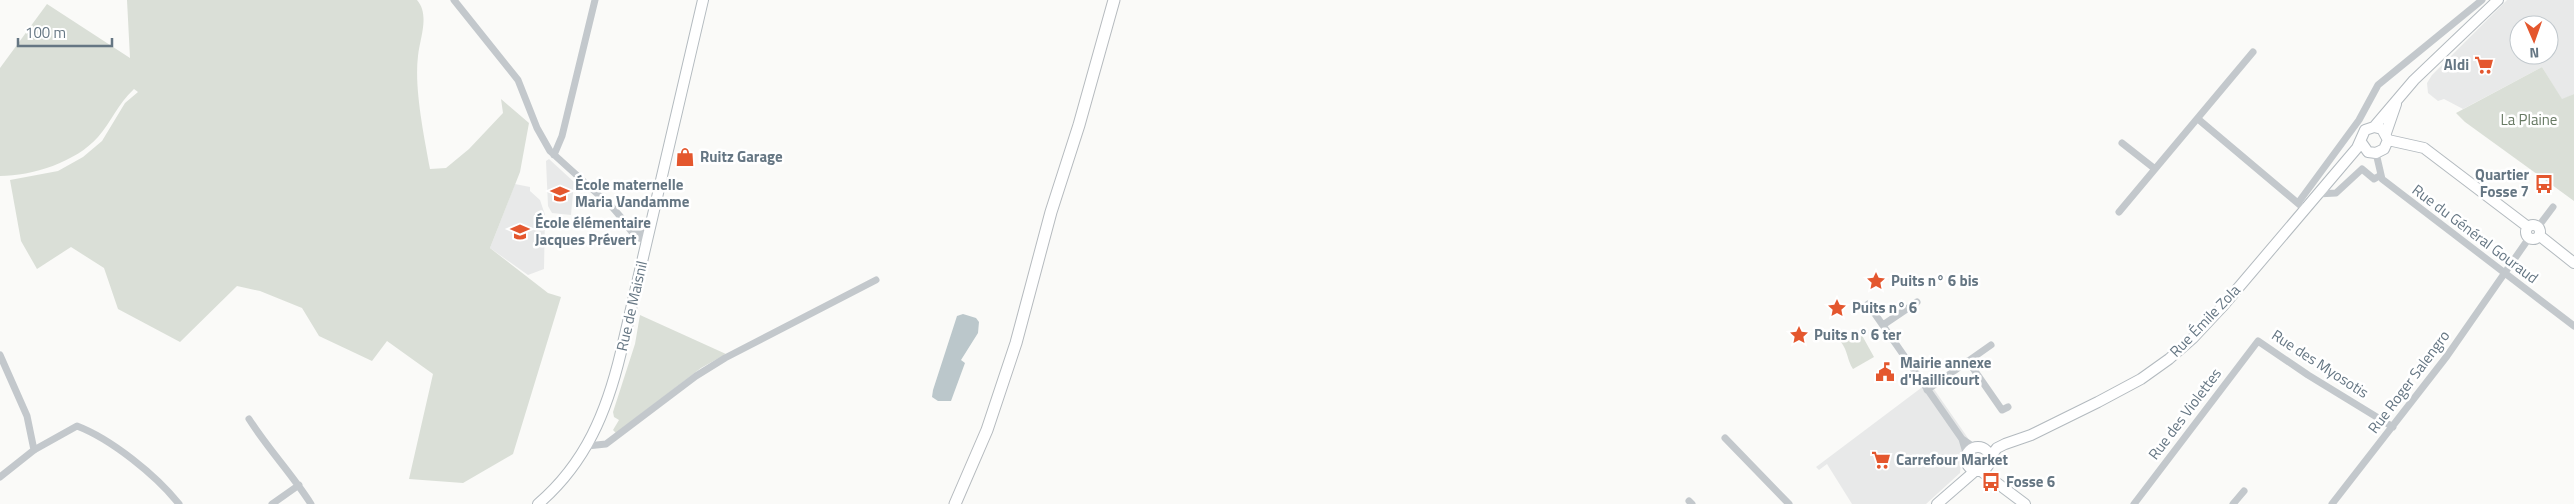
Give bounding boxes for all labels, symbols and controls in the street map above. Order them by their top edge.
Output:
scale bar [18,15,111,47]
north arrow [2509,15,2559,65]
text: 100 m [25,21,66,44]
text: N [2529,43,2540,64]
place label: Aldi [2444,53,2469,76]
supermarket icon: Aldi [2473,54,2495,76]
park label: La Plaine [2501,108,2557,131]
place label: Ruitz Garage [700,145,783,168]
shop icon: Ruitz Garage [674,146,696,168]
place label: Quartier Fosse 7 [2475,163,2529,203]
place label: École maternelle Maria Vandamme [575,173,690,213]
bus stop icon: Quartier Fosse 7 [2533,173,2555,195]
street label: Rue du Général Gouraud [2407,178,2543,289]
school or university icon: École maternelle Maria Vandamme [549,183,571,205]
place label: École élémentaire Jacques Prévert [535,211,651,251]
school or university icon: École élémentaire Jacques Prévert [509,221,531,243]
street label: Rue de Maisnil [610,258,653,353]
place label: Puits n° 6 bis [1891,269,1979,292]
place icon: Puits n° 6 bis [1865,270,1887,292]
street label: Rue Émile Zola [2164,279,2246,362]
place label: Puits n° 6 [1852,296,1917,319]
place icon: Puits n° 6 [1826,297,1848,319]
place label: Puits n° 6 ter [1814,323,1902,346]
street label: Rue des Myosotis [2267,323,2373,404]
place icon: Puits n° 6 ter [1788,324,1810,346]
street label: Rue Roger Salengro [2362,325,2455,438]
place label: Mairie annexe d'Haillicourt [1900,351,1992,391]
public building icon: Mairie annexe d'Haillicourt [1874,361,1896,383]
street label: Rue des Violettes [2142,363,2227,464]
place label: Carrefour Market [1896,448,2008,471]
supermarket icon: Carrefour Market [1870,449,1892,471]
place label: Fosse 6 [2006,470,2055,493]
bus stop icon: Fosse 6 [1980,471,2002,493]

